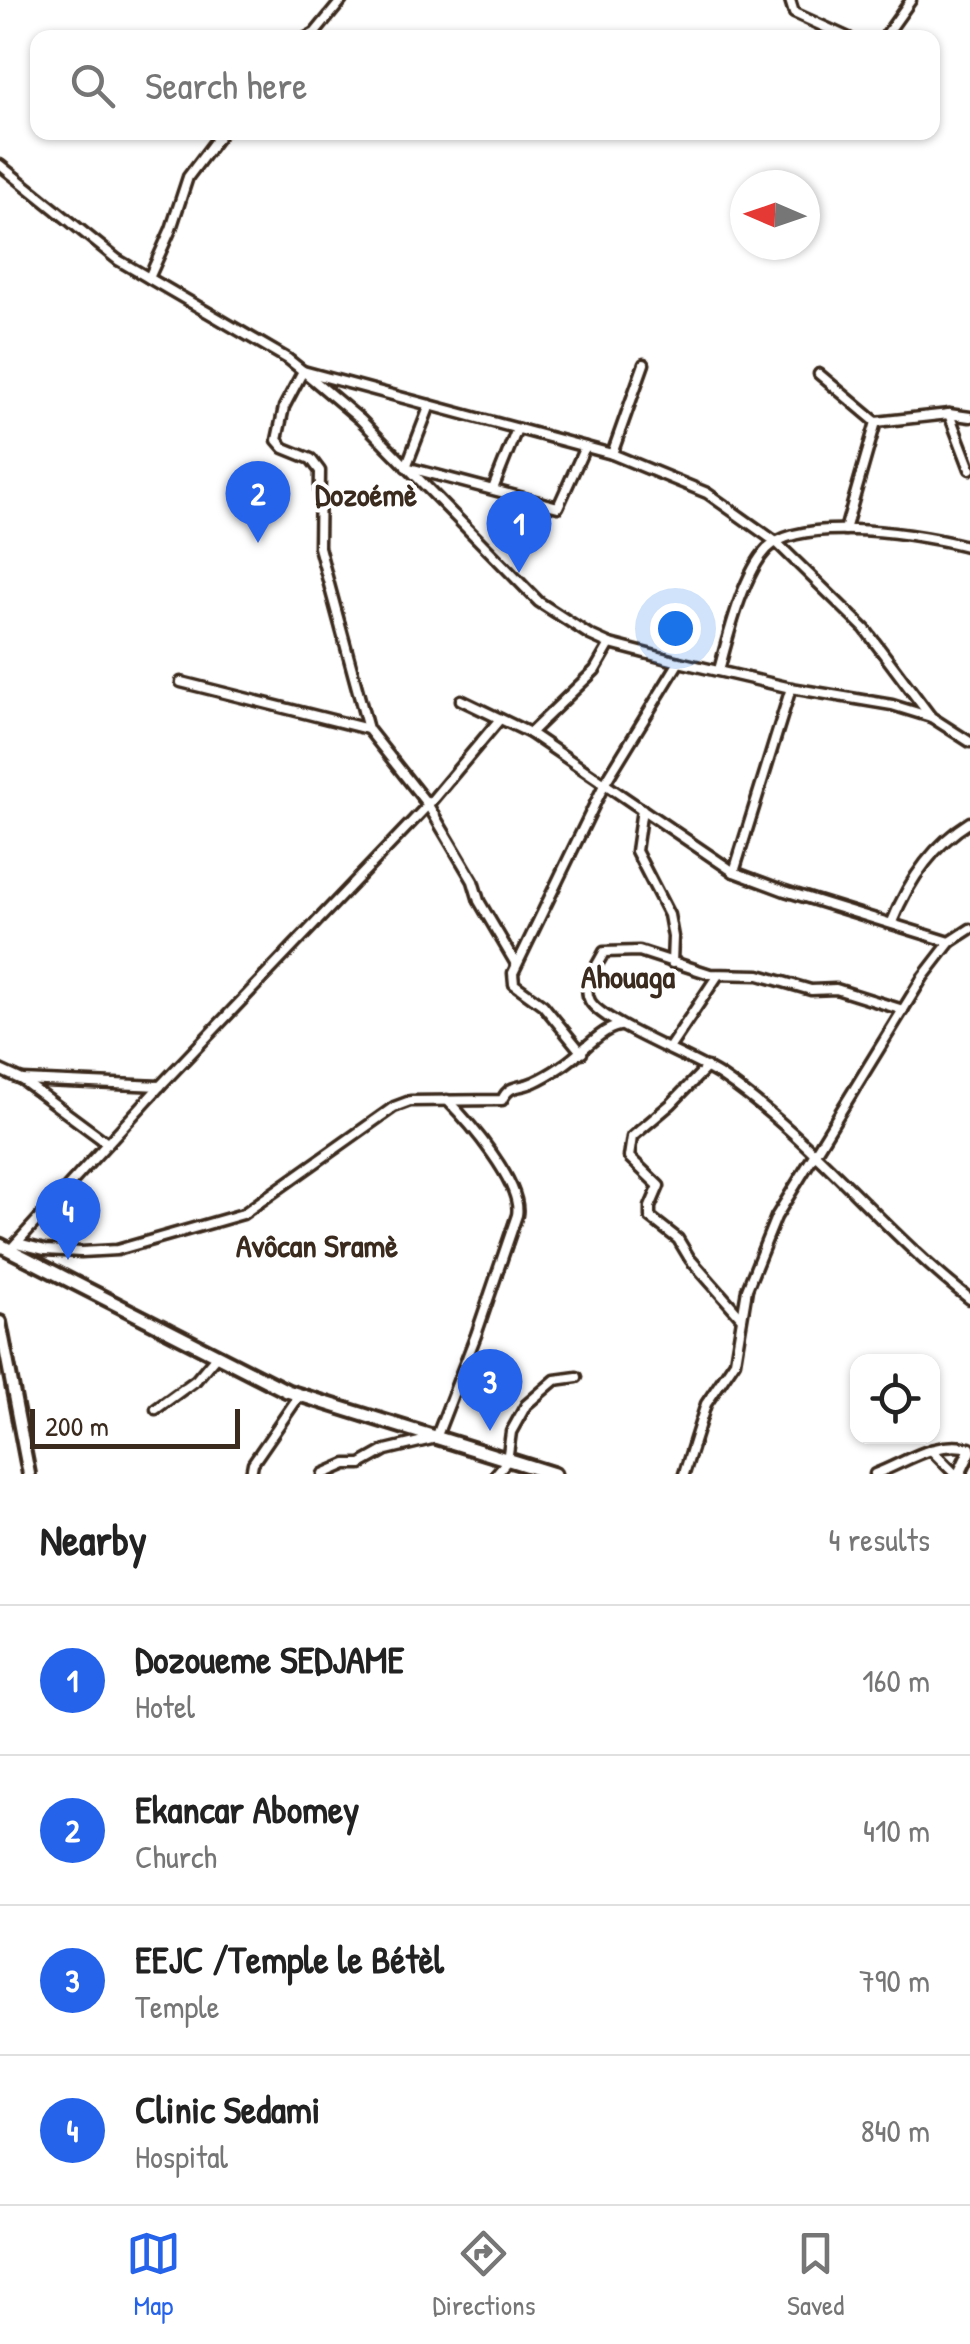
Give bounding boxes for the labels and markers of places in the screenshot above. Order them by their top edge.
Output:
pin: 2 [226,460,290,543]
pin: 1 [486,490,552,573]
pin: 4 [36,1178,100,1260]
pin: 3 [458,1348,522,1431]

